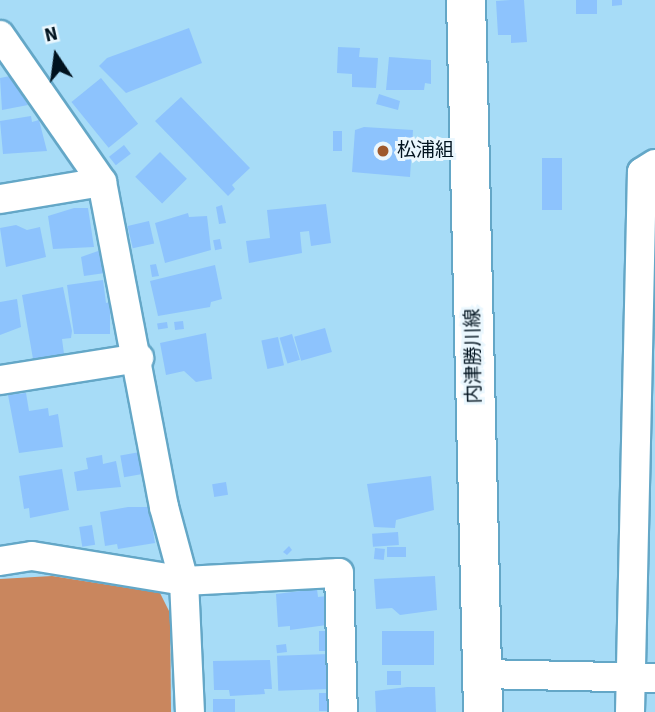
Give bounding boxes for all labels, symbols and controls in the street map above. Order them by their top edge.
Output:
text: N [42,20,60,50]
north arrow [21,21,91,91]
place label: 松浦組 [397,140,454,162]
marker: 松浦組 [375,143,391,159]
street label: 内津勝川線 [462,308,486,404]

